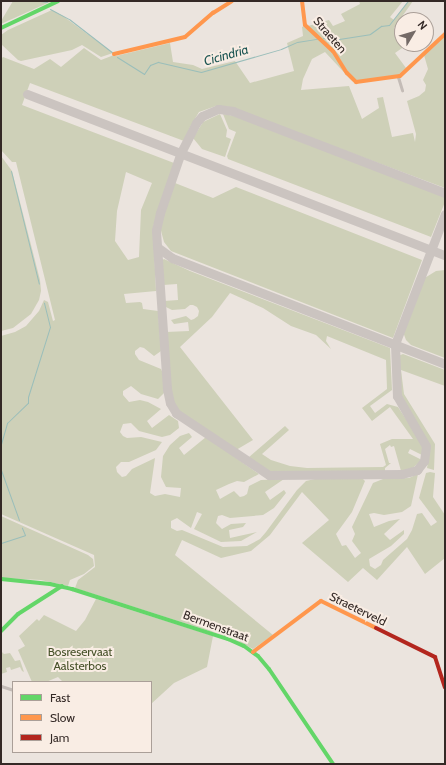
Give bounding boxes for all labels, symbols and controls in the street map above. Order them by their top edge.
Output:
north arrow [394,12,434,52]
street label: Straeten [310,14,350,56]
text: N [415,18,431,33]
water label: Cicindria [202,41,250,69]
street label: Straeterveld [327,589,389,629]
street label: Bermenstraat [181,607,251,645]
park label: Bosreservaat Aalsterbos [48,645,112,673]
legend [12,681,152,753]
text: Fast [50,690,70,705]
text: Slow [50,710,75,725]
text: Jam [50,730,69,745]

